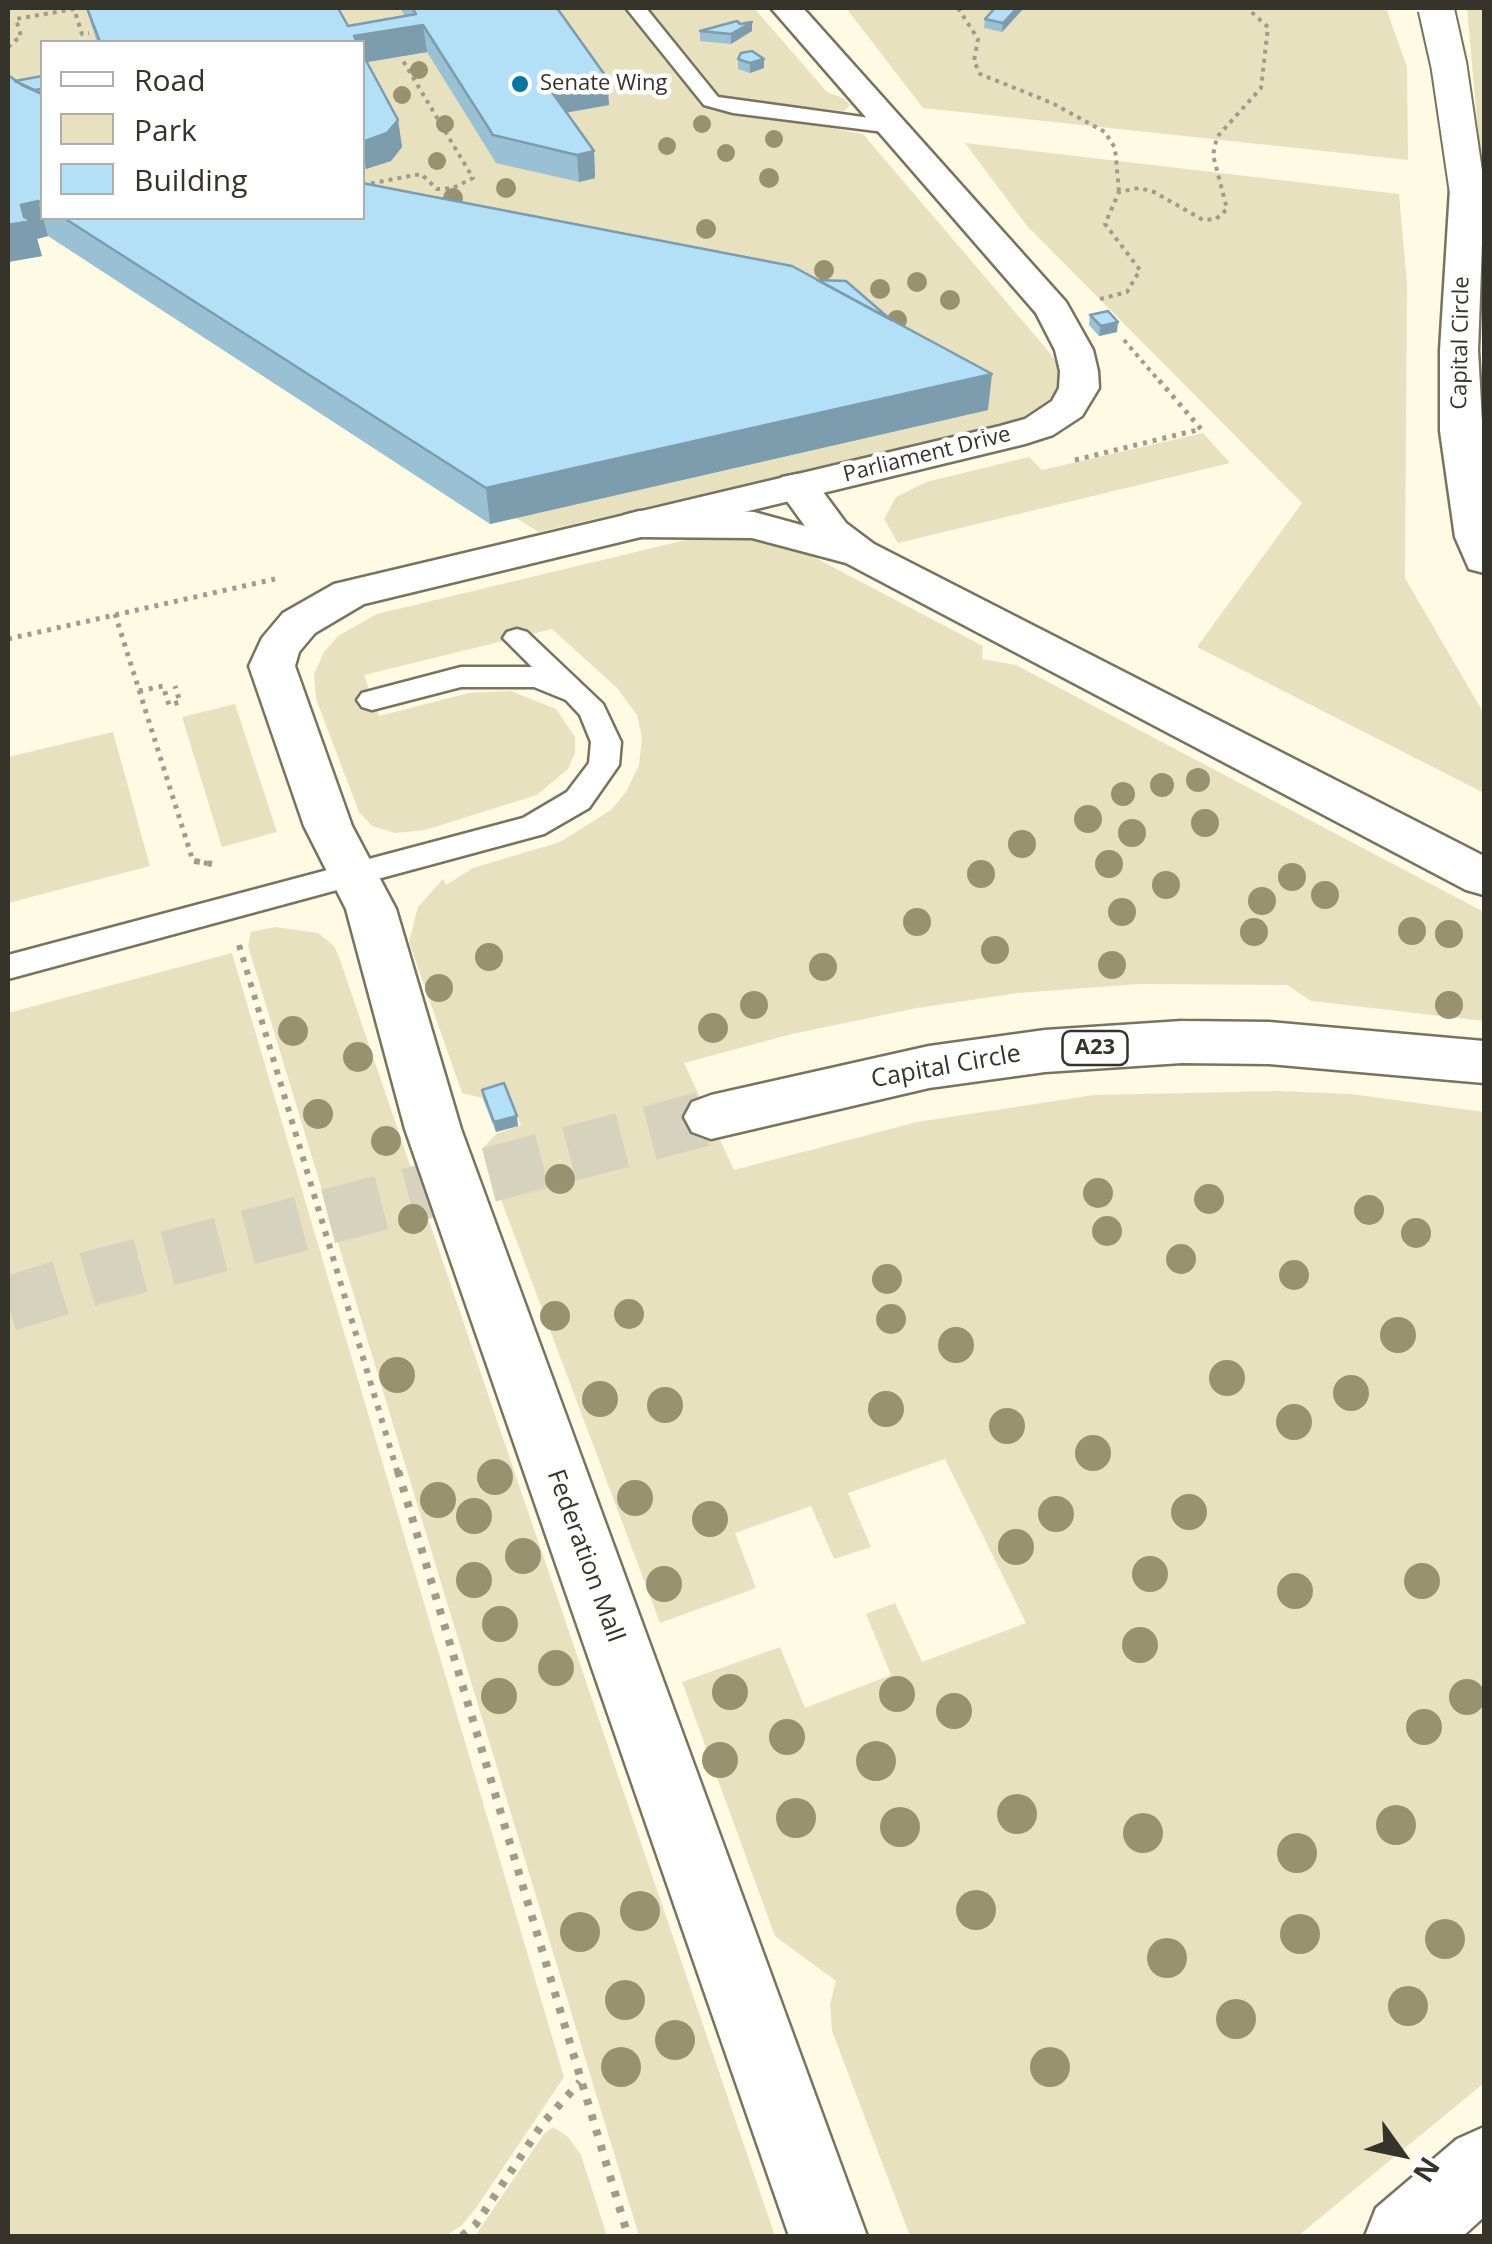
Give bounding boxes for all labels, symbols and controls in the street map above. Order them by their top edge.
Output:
legend [40,40,365,220]
text: Road [134,59,206,100]
place label: Senate Wing [540,71,667,97]
marker: Senate Wing [509,73,531,95]
text: Park [134,109,197,150]
text: Building [134,159,248,200]
street label: Capital Circle [1447,276,1475,410]
street label: Parliament Drive [841,421,1013,489]
road number: A23 [1062,1031,1128,1065]
street label: Capital Circle [869,1039,1023,1095]
street label: Federation Mall [540,1466,630,1646]
north arrow [1352,2104,1452,2204]
text: N [1405,2150,1449,2190]

